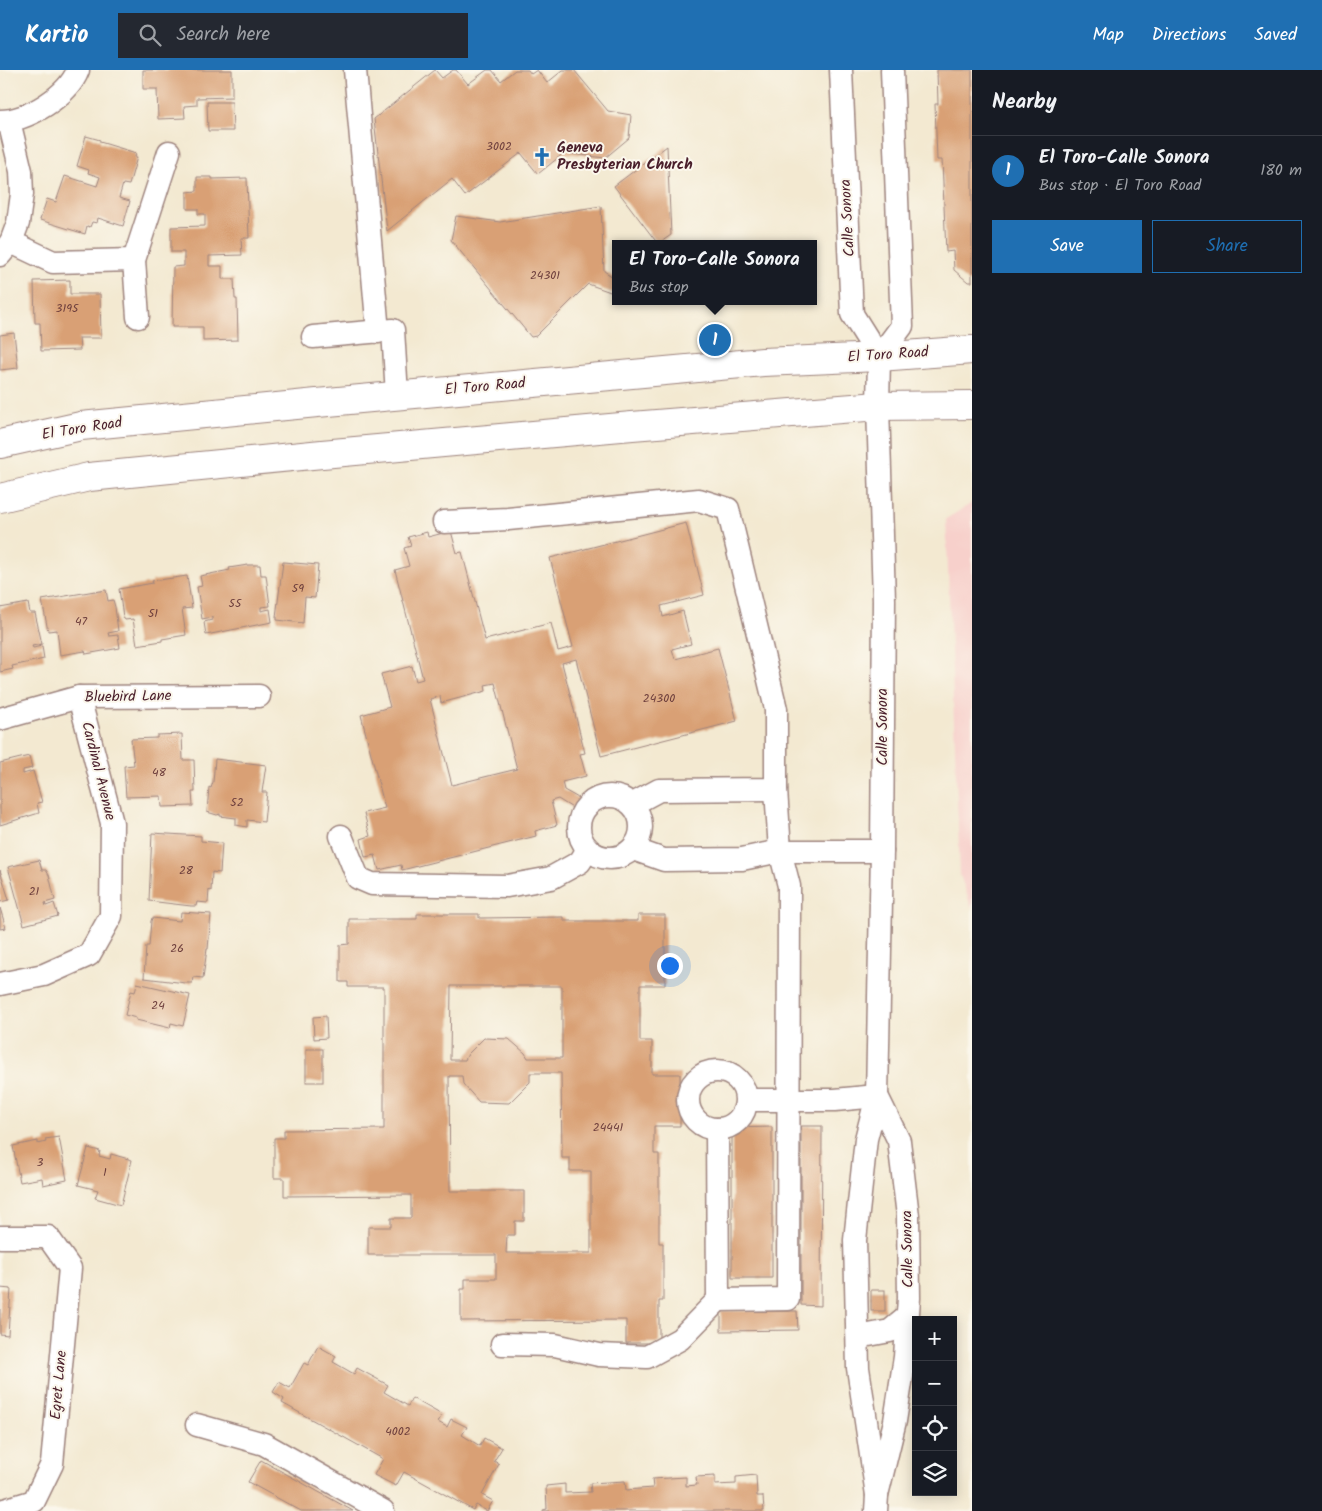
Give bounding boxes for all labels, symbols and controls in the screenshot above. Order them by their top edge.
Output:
search box [118,13,468,58]
text: Kartio [25,16,88,55]
text: Search here [176,20,270,50]
icon: search [136,21,164,49]
text: Map [1092,21,1124,50]
text: Directions [1152,21,1226,50]
text: Saved [1254,21,1297,50]
text: Nearby [992,86,1057,119]
place label: Geneva Presbyterian Church [557,136,693,177]
house number: 3002 [486,137,512,156]
text: El Toro-Calle Sonora [1039,143,1210,173]
church icon: Geneva Presbyterian Church [531,146,553,168]
text: 1 [1006,158,1010,183]
text: 180 m [1260,158,1302,183]
text: Bus stop · El Toro Road [1039,173,1201,198]
street label: Calle Sonora [834,179,862,257]
button: Save [992,220,1142,273]
button: Share [1152,220,1302,273]
popup [612,240,817,305]
text: El Toro-Calle Sonora [629,245,800,275]
house number: 24301 [530,266,560,285]
text: Bus stop [629,275,688,300]
house number: 3195 [56,299,80,318]
pin: 1 [699,321,731,359]
street label: El Toro Road [847,340,930,370]
street label: El Toro Road [444,371,527,402]
street label: El Toro Road [40,411,124,447]
house number: 59 [292,579,304,598]
house number: 55 [229,594,243,613]
house number: 51 [148,604,158,623]
house number: 47 [75,612,88,631]
street label: Bluebird Lane [84,684,172,710]
street label: Calle Sonora [871,688,895,766]
house number: 24300 [643,689,675,708]
street label: Cardinal Avenue [74,719,122,823]
house number: 48 [152,763,167,782]
house number: 52 [230,793,244,812]
house number: 28 [179,861,194,880]
house number: 21 [29,882,40,901]
house number: 26 [170,939,184,958]
your location [657,953,683,979]
house number: 24 [151,996,165,1015]
house number: 24441 [593,1118,624,1137]
house number: 3 [37,1153,44,1172]
house number: 1 [103,1163,107,1182]
street label: Calle Sonora [895,1210,921,1288]
map controls [912,1316,957,1496]
button: + [912,1316,957,1361]
street label: Egret Lane [44,1349,74,1421]
button: − [912,1361,957,1406]
button: locate [912,1406,957,1451]
house number: 4002 [385,1422,411,1441]
button: layers [912,1451,957,1496]

